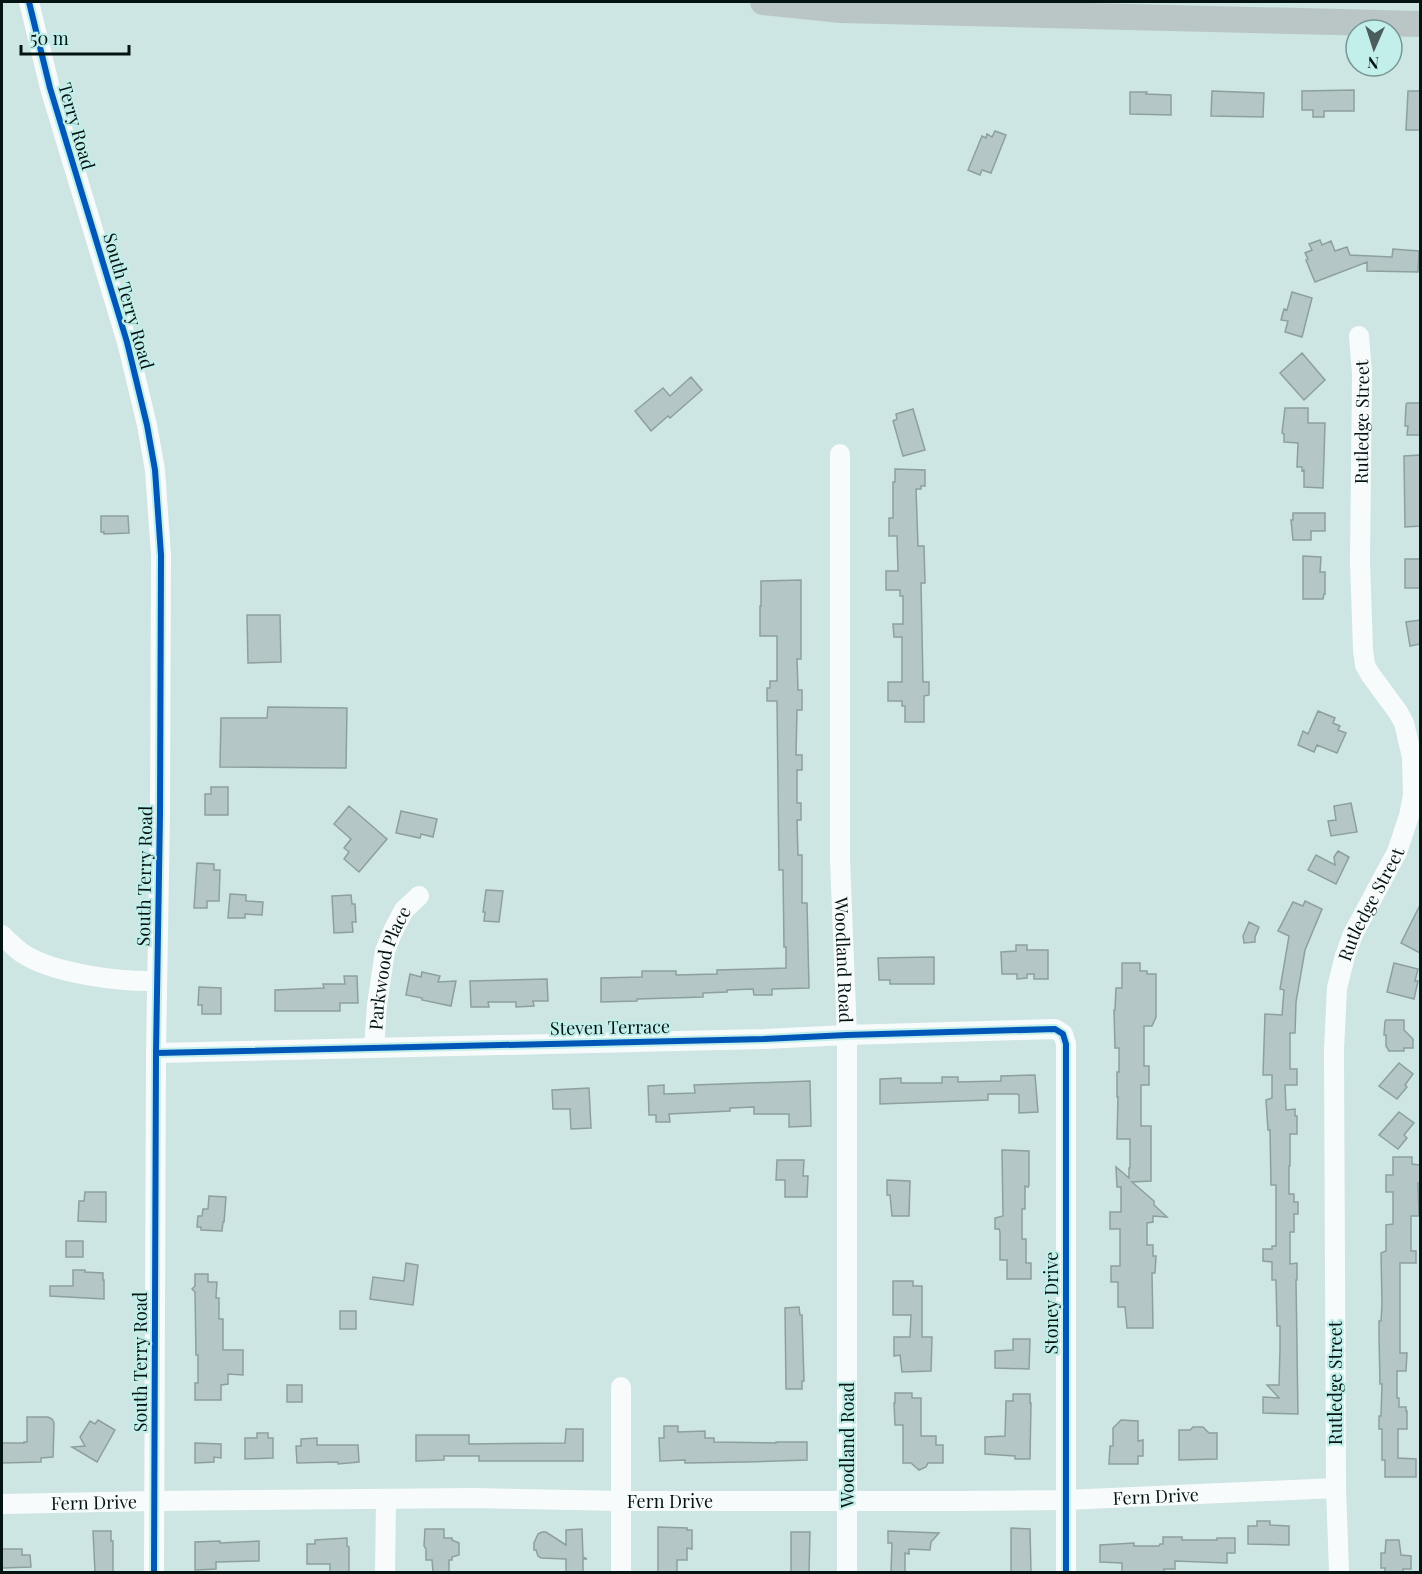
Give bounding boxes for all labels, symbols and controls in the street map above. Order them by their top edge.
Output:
scale bar [21,18,129,56]
north arrow [1344,18,1404,78]
text: 50 m [30,26,69,50]
text: N [1366,53,1380,74]
street label: Terry Road [53,80,101,173]
street label: South Terry Road [98,230,160,372]
street label: Rutledge Street [1349,358,1374,484]
street label: South Terry Road [131,805,157,947]
street label: Rutledge Street [1332,844,1410,964]
street label: Woodland Road [829,895,859,1024]
street label: Parkwood Place [363,902,416,1031]
street label: Steven Terrace [550,1014,670,1040]
street label: Stoney Drive [1039,1252,1063,1354]
street label: South Terry Road [128,1291,152,1432]
street label: Rutledge Street [1323,1320,1347,1445]
street label: Woodland Road [835,1381,859,1509]
street label: Fern Drive [1112,1482,1199,1510]
street label: Fern Drive [51,1489,137,1515]
street label: Fern Drive [627,1489,713,1513]

